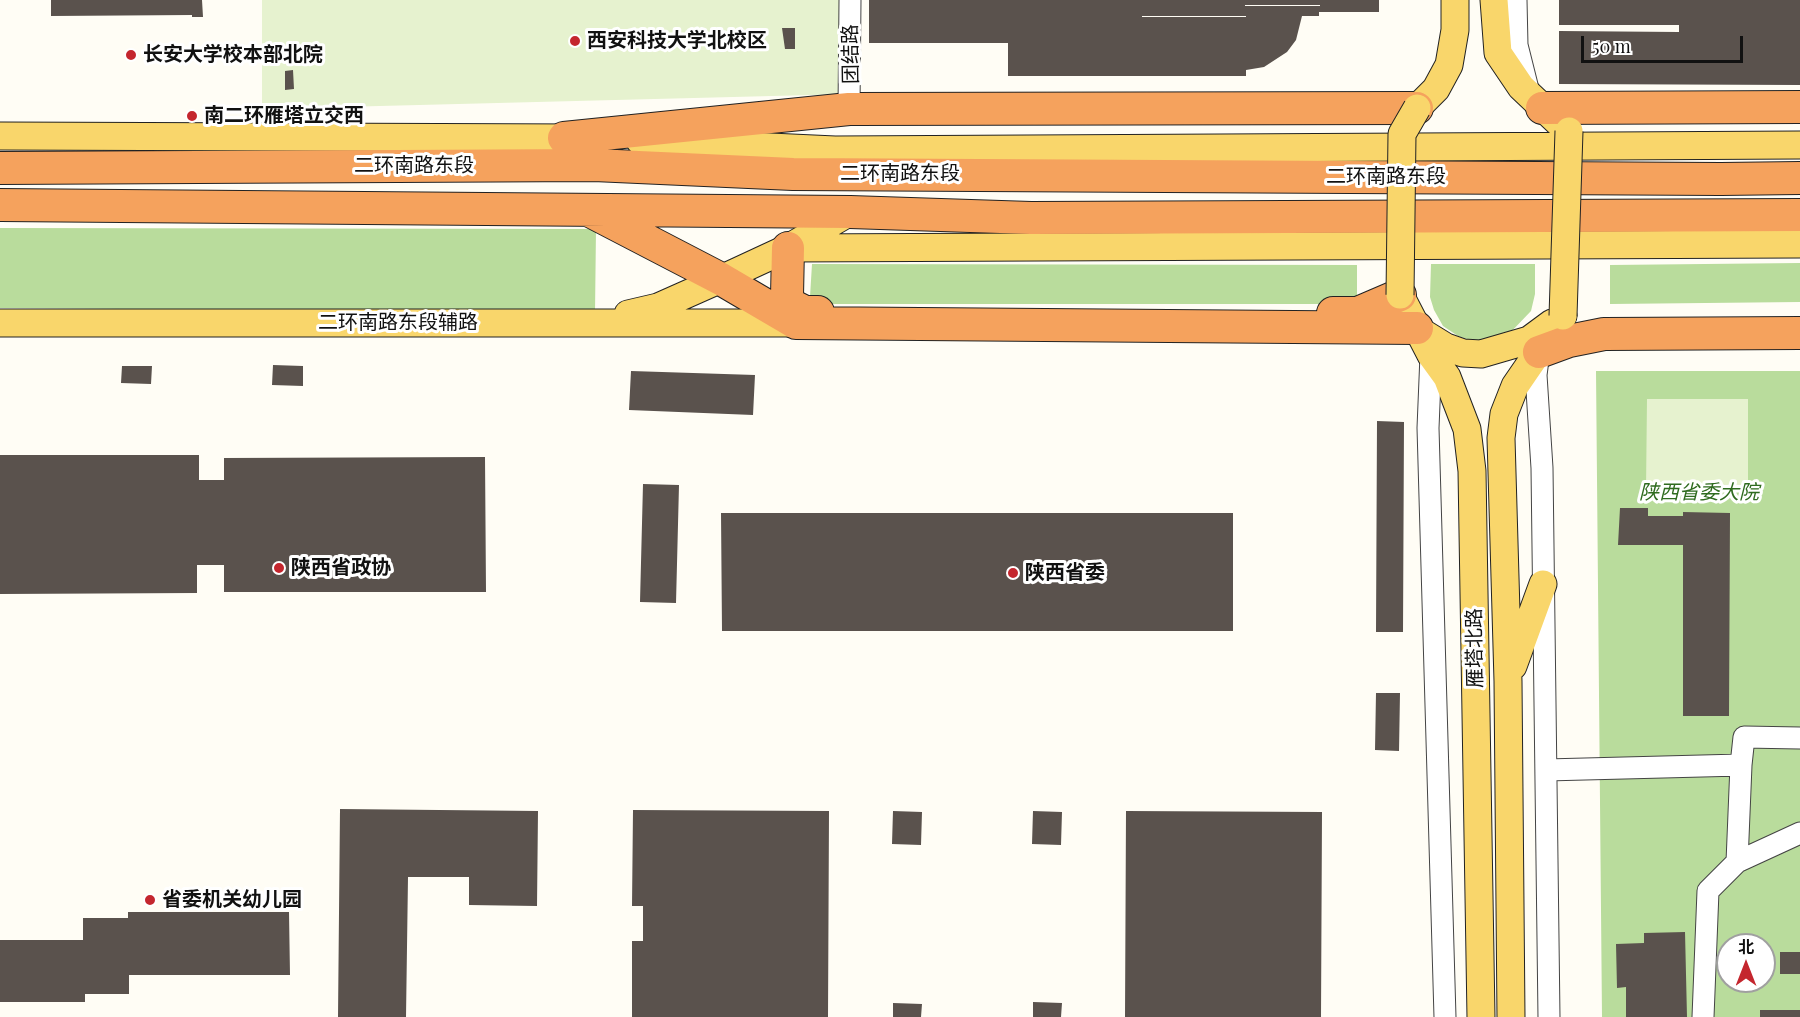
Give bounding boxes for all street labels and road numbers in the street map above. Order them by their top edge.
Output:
street label: 团结路 [838,24,864,84]
street label: 二环南路东段 [354,154,474,178]
street label: 二环南路东段 [840,162,960,186]
street label: 二环南路东段 [1326,165,1446,189]
street label: 二环南路东段辅路 [318,311,478,335]
street label: 雁塔北路 [1462,608,1488,688]

